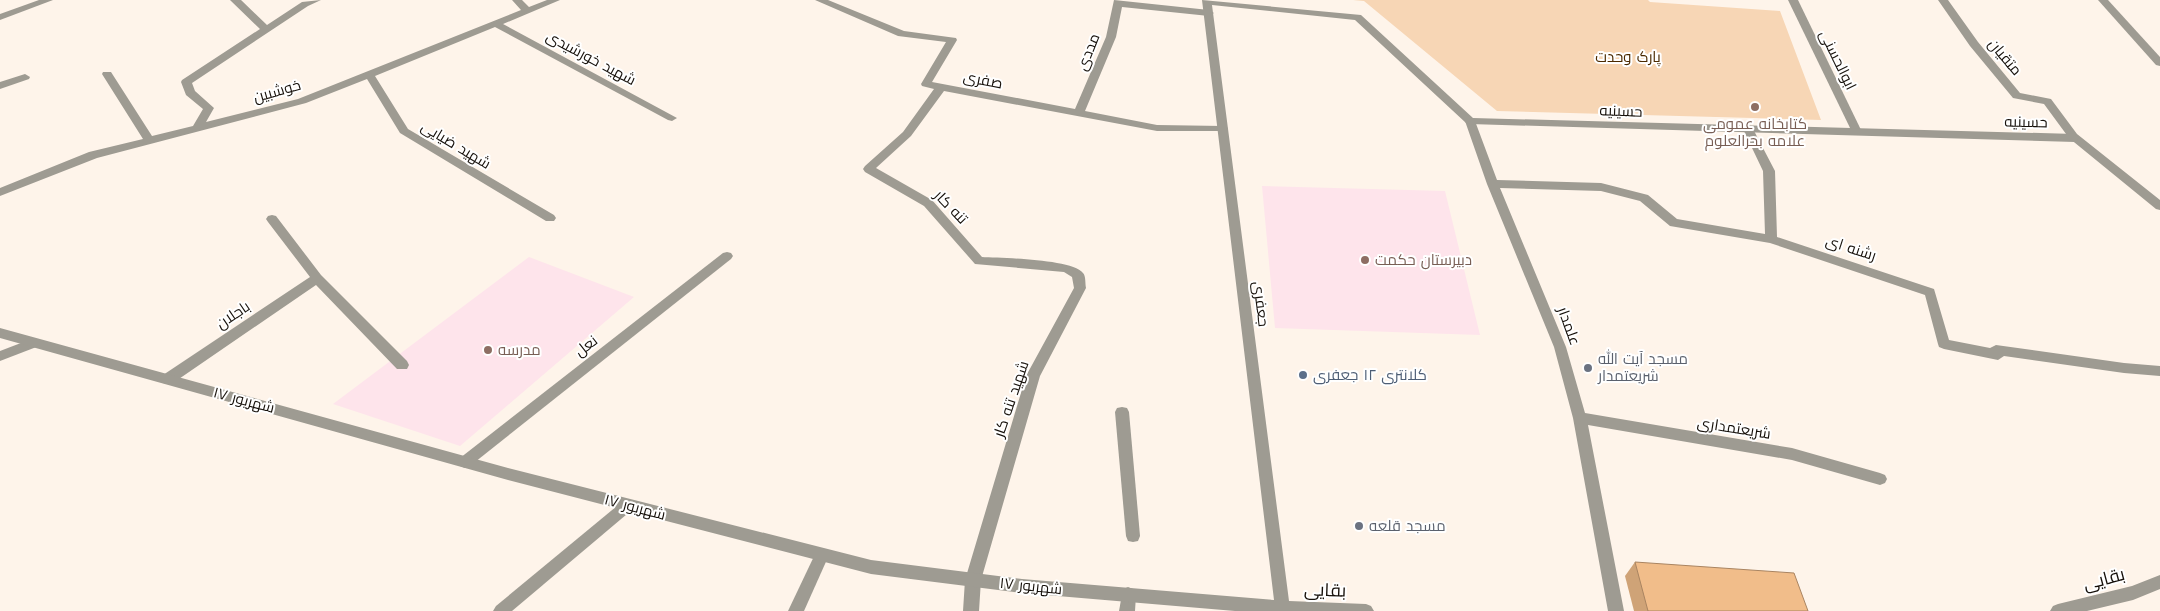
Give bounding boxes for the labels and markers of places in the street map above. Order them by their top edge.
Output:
marker: کتابخانه عمومی علامه بحرالعلوم [1749,101,1761,113]
place label: کتابخانه عمومی علامه بحرالعلوم [1703,115,1807,151]
place label: دبیرستان حکمت [1375,251,1472,270]
marker: دبیرستان حکمت [1359,254,1371,266]
place label: مدرسه [498,341,541,359]
marker: مدرسه [482,344,494,356]
place label: مسجد آیت الله شریعتمدار [1597,349,1688,385]
marker: مسجد آیت الله شریعتمدار [1582,362,1594,374]
place label: کلانتری ۱۲ جعفری [1313,366,1427,385]
marker: کلانتری ۱۲ جعفری [1297,369,1309,381]
place label: مسجد قلعه [1369,517,1446,535]
marker: مسجد قلعه [1353,520,1365,532]

